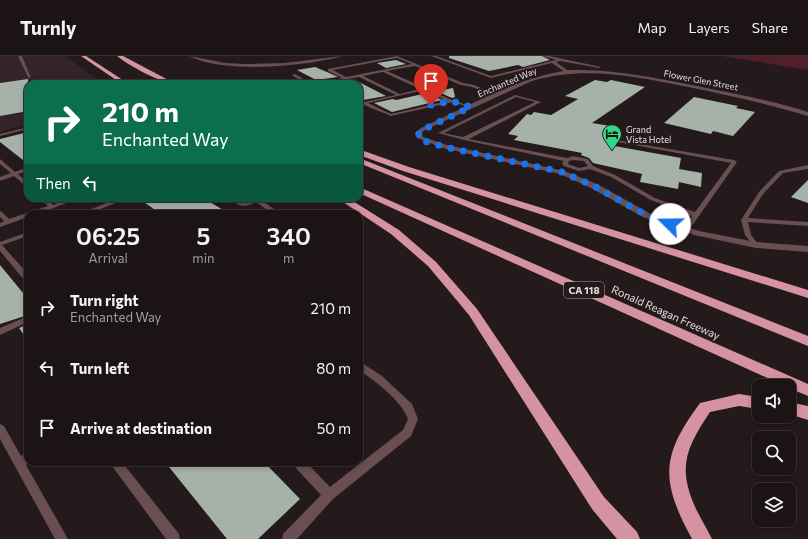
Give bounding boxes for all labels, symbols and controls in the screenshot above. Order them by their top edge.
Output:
text: Turnly [20,16,76,39]
text: Map [638,19,666,36]
text: Layers [688,19,730,36]
text: Share [752,19,788,36]
pin [414,64,448,105]
street label: Enchanted Way [476,64,539,99]
street label: Flower Glen Street [663,67,740,93]
icon: arrive [420,70,442,92]
text: 210 m [102,94,179,128]
icon: right [36,96,88,148]
hotel icon: Grand Vista Hotel [601,123,623,151]
place label: Grand Vista Hotel [626,124,671,145]
text: Enchanted Way [102,128,228,150]
icon: left [79,172,101,194]
text: Then [36,174,71,192]
position arrow [649,203,691,245]
text: 06:25 [76,221,140,250]
text: 5 [196,221,210,250]
text: 340 [267,221,311,250]
text: Arrival [88,250,128,266]
text: min [192,250,214,266]
text: m [283,250,294,266]
road number: CA 118 [564,282,604,298]
street label: Ronald Reagan Freeway [610,282,723,342]
text: Turn right [70,291,139,309]
icon: right [36,297,58,319]
text: 210 m [311,299,351,317]
text: Enchanted Way [70,309,161,325]
icon: left [36,357,58,379]
text: Turn left [70,359,129,377]
text: 80 m [316,359,351,377]
map controls [752,379,796,527]
button: sound [752,379,796,423]
icon: arrive [36,417,58,439]
text: Arrive at destination [70,419,212,437]
text: 50 m [317,419,351,437]
button: search [752,431,796,475]
button: layers [752,483,796,527]

